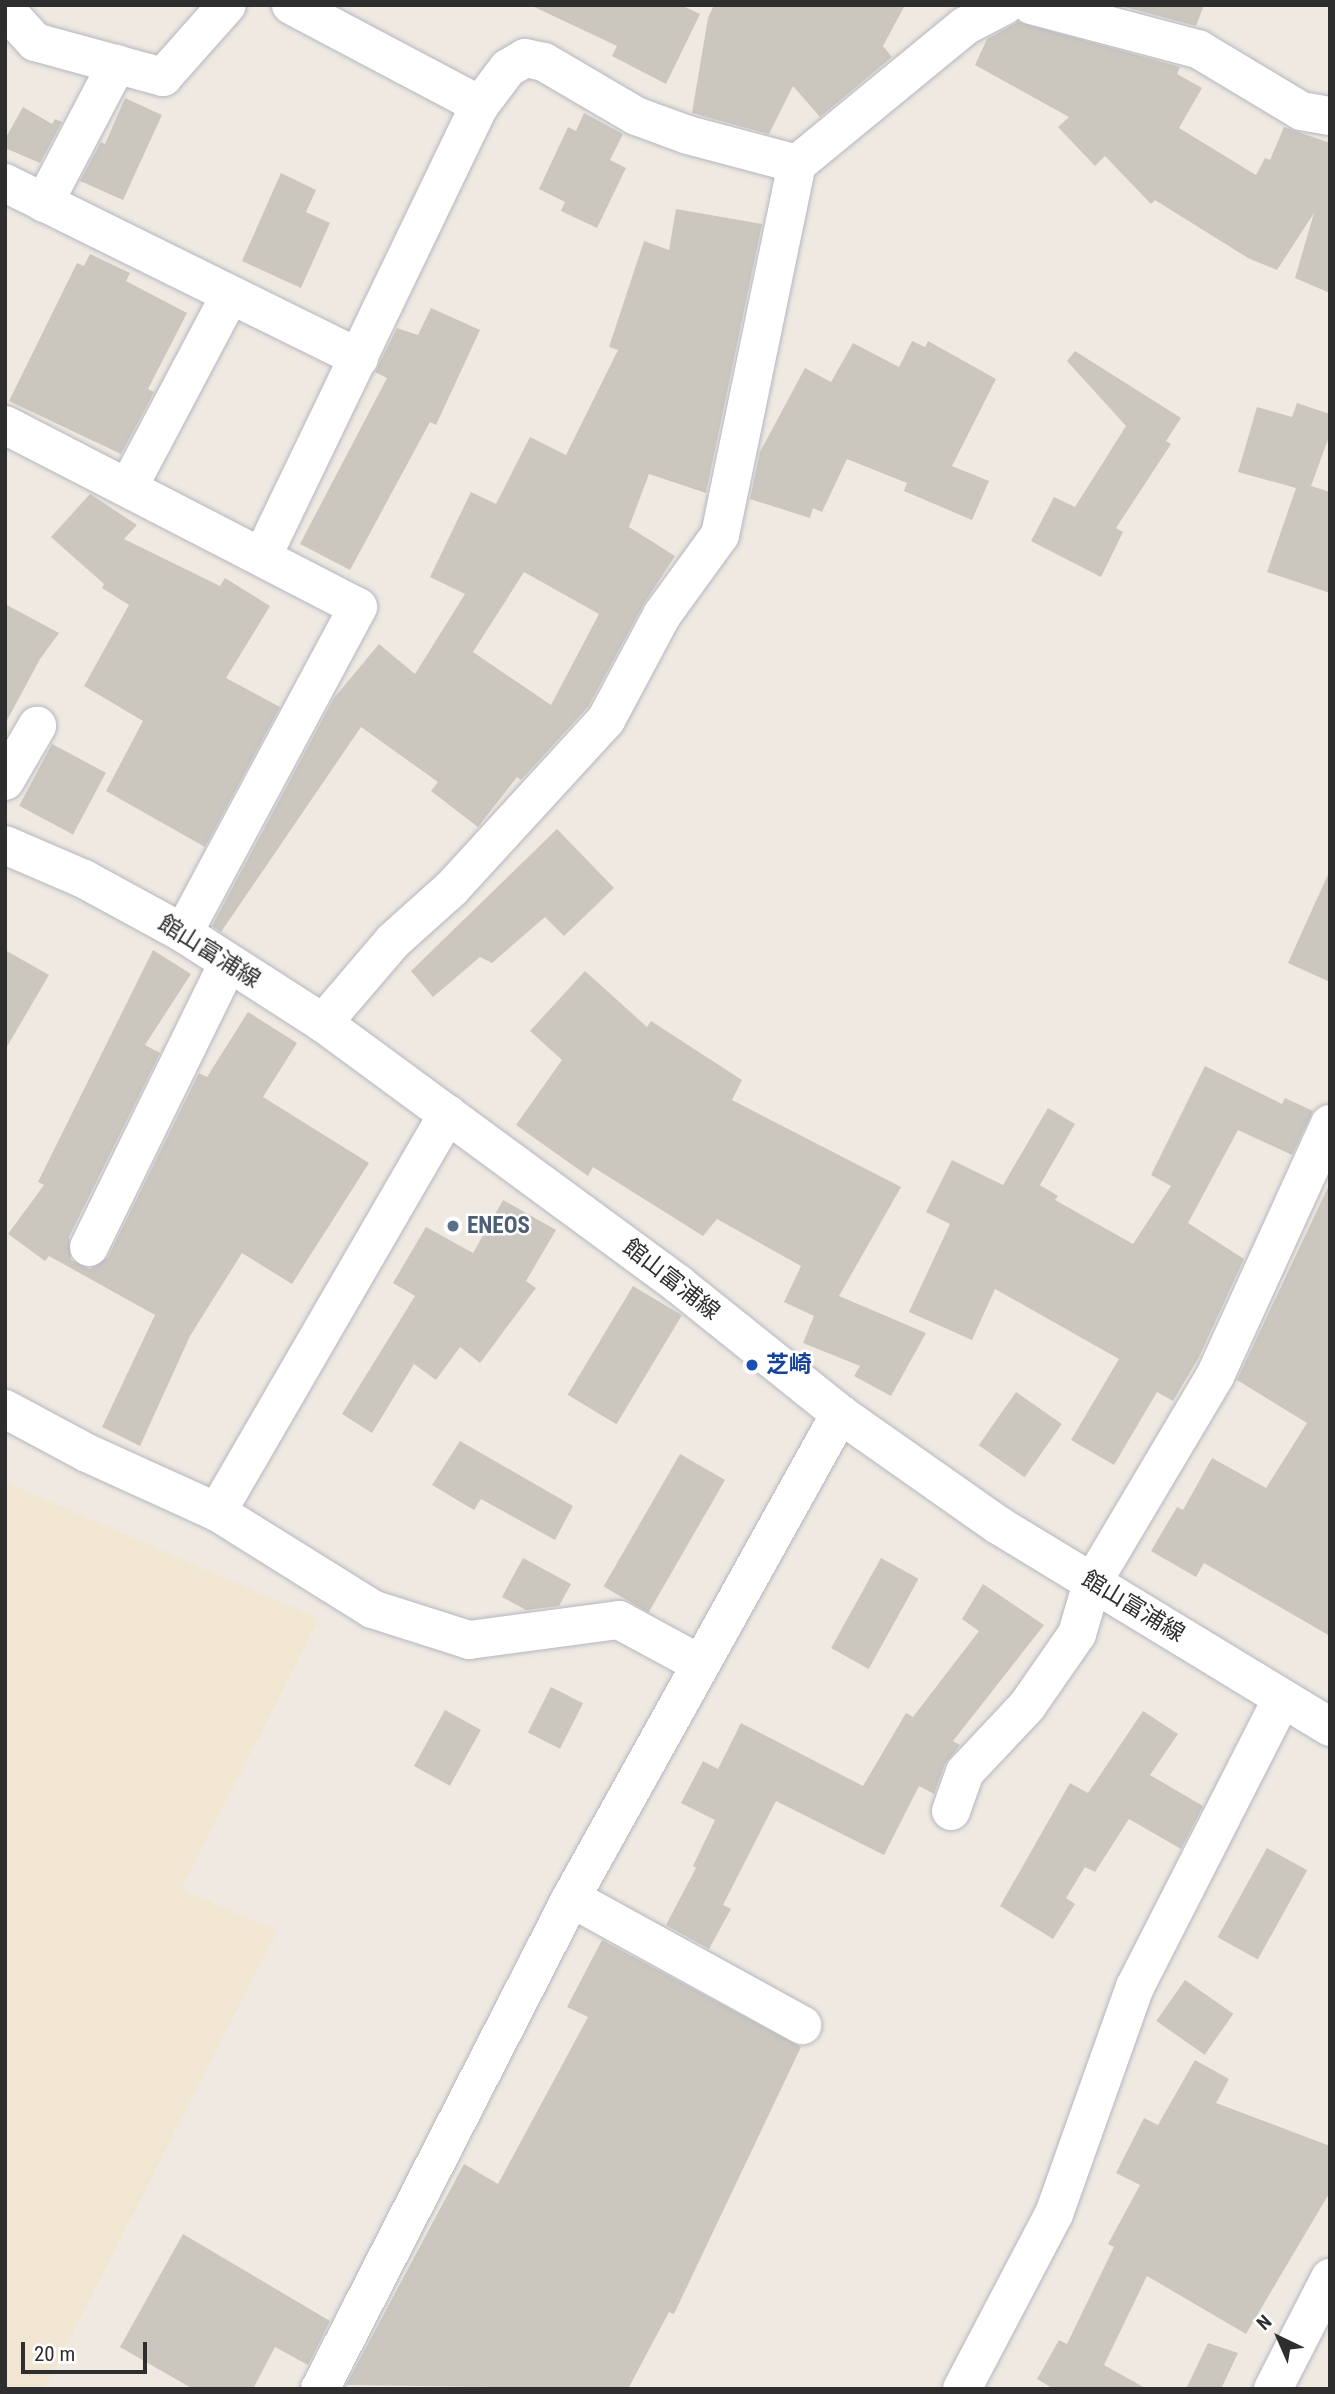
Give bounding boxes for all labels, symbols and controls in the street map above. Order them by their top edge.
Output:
street label: 館山富浦線 [153,910,265,994]
place label: ENEOS [467,1212,530,1240]
marker: ENEOS [445,1218,461,1234]
street label: 館山富浦線 [617,1234,725,1326]
place label: 芝崎 [766,1351,812,1379]
marker: 芝崎 [744,1357,760,1373]
street label: 館山富浦線 [1077,1566,1189,1648]
north arrow [1244,2303,1314,2373]
text: N [1252,2310,1276,2335]
scale bar [24,2328,150,2372]
text: 20 m [34,2342,75,2366]

